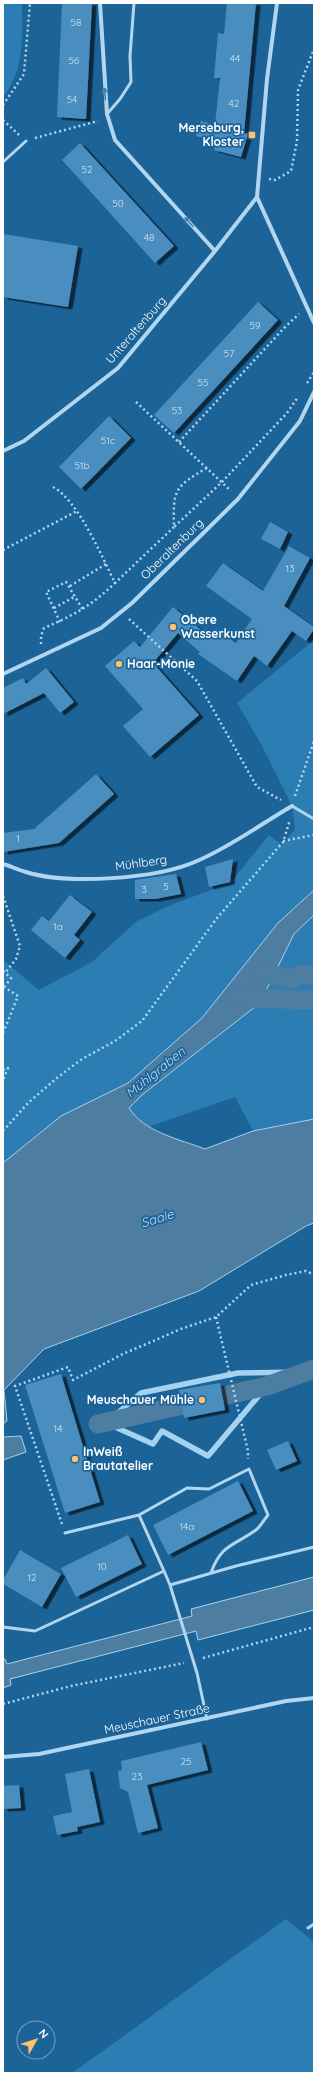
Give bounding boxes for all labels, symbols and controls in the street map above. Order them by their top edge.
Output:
house number: 58 [71,16,81,29]
house number: 44 [230,52,240,65]
house number: 56 [69,54,80,67]
one-way arrow [102,88,109,101]
house number: 54 [67,93,77,106]
house number: 42 [229,97,240,110]
place label: Merseburg, Kloster [178,120,244,149]
marker: Merseburg, Kloster [247,130,257,140]
house number: 52 [82,163,93,176]
house number: 50 [112,197,124,210]
one-way arrow [185,217,194,228]
house number: 48 [144,231,154,244]
street label: Unteraltenburg [102,293,169,366]
house number: 59 [249,319,261,332]
house number: 57 [224,347,234,360]
house number: 55 [198,376,208,389]
house number: 53 [172,404,182,417]
house number: 51c [101,434,115,447]
house number: 51b [74,459,90,472]
street label: Oberaltenburg [137,515,206,582]
house number: 13 [286,562,294,575]
place label: Obere Wasserkunst [181,612,255,641]
marker: Obere Wasserkunst [168,622,178,632]
place label: Haar-Monie [127,656,195,671]
marker: Haar-Monie [114,659,124,669]
house number: 1 [16,832,20,845]
street label: Mühlberg [114,851,168,874]
house number: 5 [163,880,169,893]
house number: 3 [141,883,147,896]
house number: 1a [53,920,63,933]
water label: Mühlgraben [122,1043,188,1101]
water label: Saale [139,1205,176,1231]
place label: Meuschauer Mühle [87,1392,194,1407]
marker: Meuschauer Mühle [197,1395,207,1405]
house number: 14 [54,1422,62,1435]
place label: InWeiß Brautatelier [83,1444,153,1473]
marker: InWeiß Brautatelier [70,1454,80,1464]
house number: 14a [180,1520,194,1533]
house number: 10 [97,1560,107,1573]
house number: 12 [27,1571,37,1584]
street label: Meuschauer Straße [103,1700,211,1737]
house number: 25 [181,1755,192,1768]
house number: 23 [132,1770,142,1783]
north arrow [16,2020,56,2060]
text: N [36,2026,52,2041]

